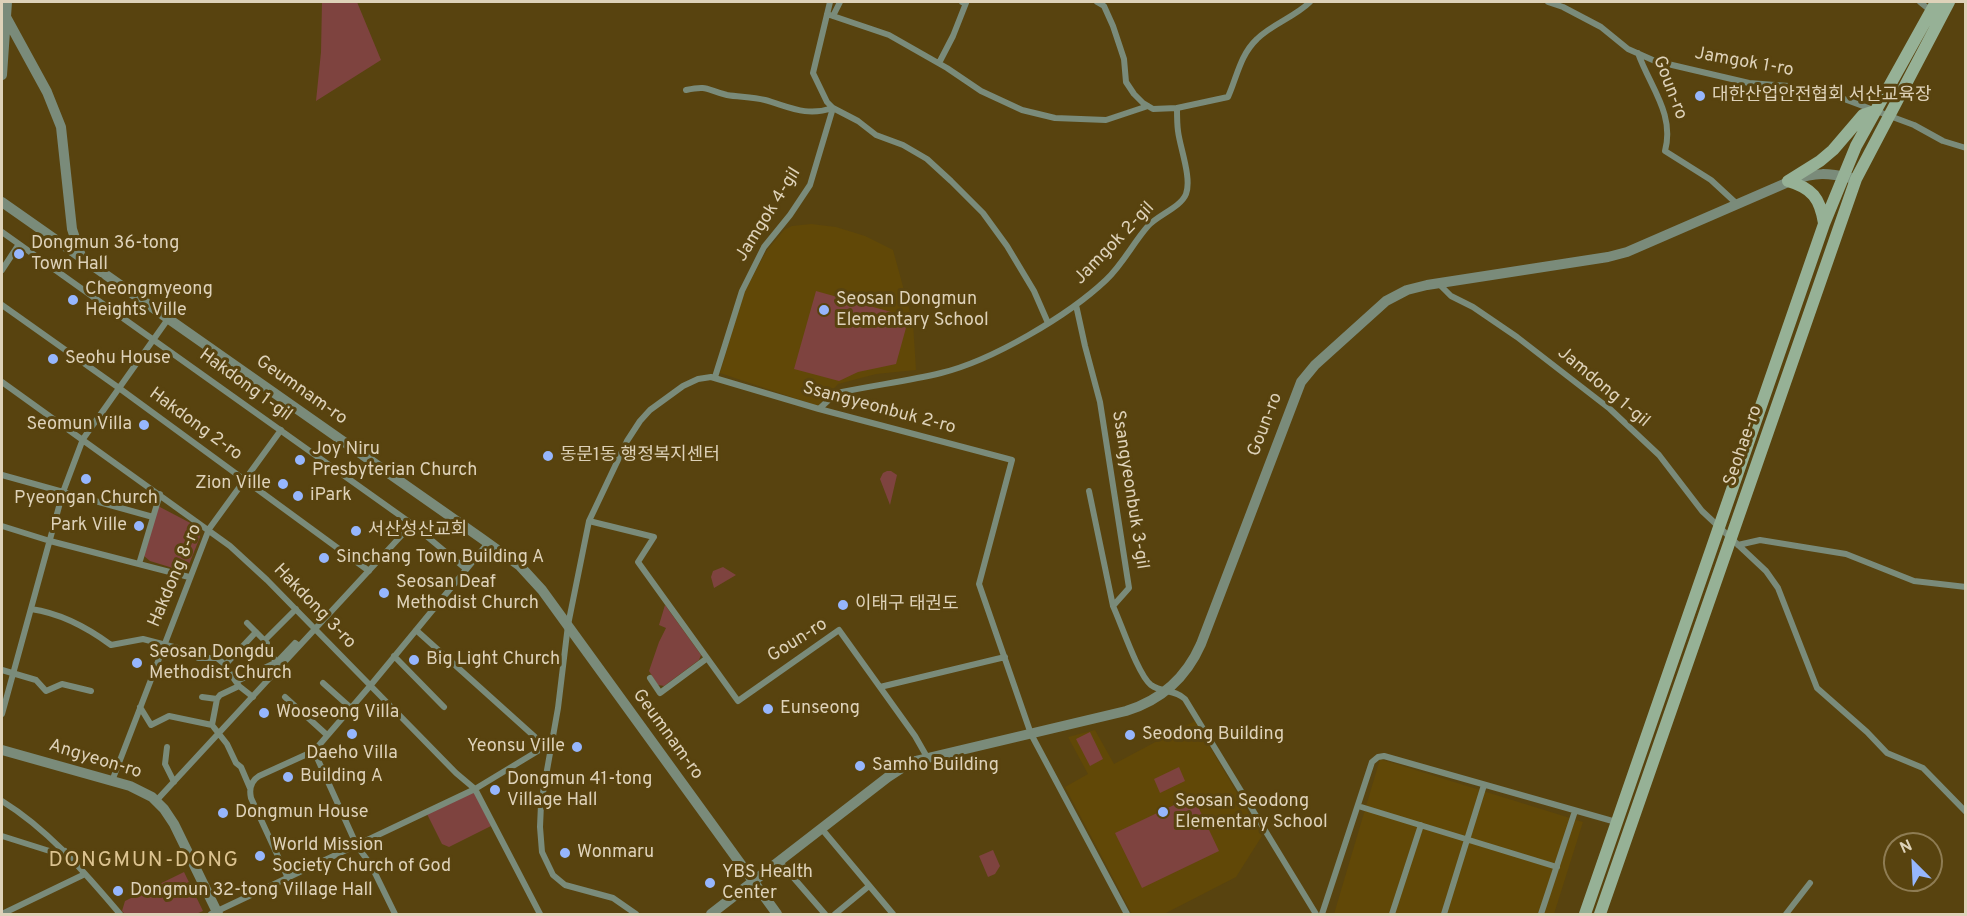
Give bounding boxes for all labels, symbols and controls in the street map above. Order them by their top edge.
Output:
street label: Jamgok 1-ro [1693,44,1795,82]
street label: Goun-ro [1647,53,1691,123]
place label: 대한산업안전협회 서산교육장 [1712,85,1932,107]
marker: 대한산업안전협회 서산교육장 [1693,89,1707,103]
street label: Jamgok 4-gil [732,164,806,266]
street label: Jamgok 2-gil [1070,198,1160,290]
place label: Dongmun 36-tong Town Hall [31,233,179,276]
marker: Dongmun 36-tong Town Hall [12,247,26,261]
place label: Cheongmyeong Heights Ville [85,279,213,322]
place label: Seosan Dongmun Elementary School [836,289,989,332]
marker: Cheongmyeong Heights Ville [66,293,80,307]
marker: Seosan Dongmun Elementary School [817,303,831,317]
street label: Jamdong 1-gil [1552,343,1654,433]
street label: Hakdong 1-gil [194,345,296,427]
place label: Seohu House [65,348,171,370]
marker: Seohu House [46,352,60,366]
street label: Geumnam-ro [251,352,351,430]
street label: Ssangyeonbuk 2-ro [800,378,958,440]
street label: Hakdong 2-ro [144,384,246,466]
street label: Goun-ro [1244,390,1288,460]
street label: Seohae-ro [1720,403,1768,489]
street label: Ssangyeonbuk 3-gil [1106,409,1152,571]
place label: Seomun Villa [27,414,132,436]
marker: Seomun Villa [137,418,151,432]
place label: Joy Niru Presbyterian Church [312,439,477,482]
place label: 동문1동 행정복지센터 [560,445,720,467]
marker: 동문1동 행정복지센터 [541,449,555,463]
marker: Joy Niru Presbyterian Church [293,453,307,467]
marker: Pyeongan Church [79,472,93,486]
place label: Zion Ville [195,473,271,495]
marker: Zion Ville [276,477,290,491]
place label: iPark [310,485,352,507]
place label: Pyeongan Church [14,488,158,510]
marker: iPark [291,489,305,503]
place label: Park Ville [50,515,127,537]
marker: Park Ville [132,519,146,533]
place label: 서산성산교회 [368,520,467,542]
street label: Hakdong 8-ro [145,521,207,631]
marker: 서산성산교회 [349,524,363,538]
place label: Sinchang Town Building A [336,547,544,569]
marker: Sinchang Town Building A [317,551,331,565]
street label: Hakdong 3-ro [268,560,360,654]
place label: Seosan Deaf Methodist Church [396,572,539,614]
marker: Seosan Deaf Methodist Church [377,586,391,600]
place label: 이태구 태권도 [855,594,959,616]
marker: 이태구 태권도 [836,598,850,612]
street label: Goun-ro [764,614,832,668]
place label: Seosan Dongdu Methodist Church [149,642,292,684]
place label: Big Light Church [426,649,560,671]
marker: Big Light Church [407,653,421,667]
marker: Seosan Dongdu Methodist Church [130,656,144,670]
street label: Geumnam-ro [627,685,707,785]
place label: Eunseong [780,698,860,720]
place label: Wooseong Villa [276,702,399,724]
marker: Eunseong [761,702,775,716]
marker: Wooseong Villa [257,706,271,720]
place label: Seodong Building [1142,724,1284,746]
marker: Daeho Villa [345,727,359,741]
marker: Seodong Building [1123,728,1137,742]
street label: Angyeon-ro [46,736,144,784]
place label: Yeonsu Ville [467,736,565,758]
marker: Yeonsu Ville [570,740,584,754]
place label: Daeho Villa [306,743,398,765]
place label: Samho Building [872,755,999,777]
marker: Samho Building [853,759,867,773]
place label: Building A [300,766,383,788]
place label: Dongmun 41-tong Village Hall [507,769,652,812]
marker: Building A [281,770,295,784]
marker: Dongmun 41-tong Village Hall [488,783,502,797]
place label: Seosan Seodong Elementary School [1175,791,1328,834]
place label: Dongmun House [235,802,368,824]
marker: Seosan Seodong Elementary School [1156,805,1170,819]
marker: Dongmun House [216,806,230,820]
north arrow [1883,832,1943,892]
place label: World Mission Society Church of God [272,835,451,878]
text: N [1897,836,1916,859]
place label: Wonmaru [577,842,654,864]
marker: Wonmaru [558,846,572,860]
district label: DONGMUN-DONG [48,849,240,875]
marker: World Mission Society Church of God [253,849,267,863]
place label: YBS Health Center [722,862,813,904]
marker: YBS Health Center [703,876,717,890]
place label: Dongmun 32-tong Village Hall [130,880,373,902]
marker: Dongmun 32-tong Village Hall [111,884,125,898]

